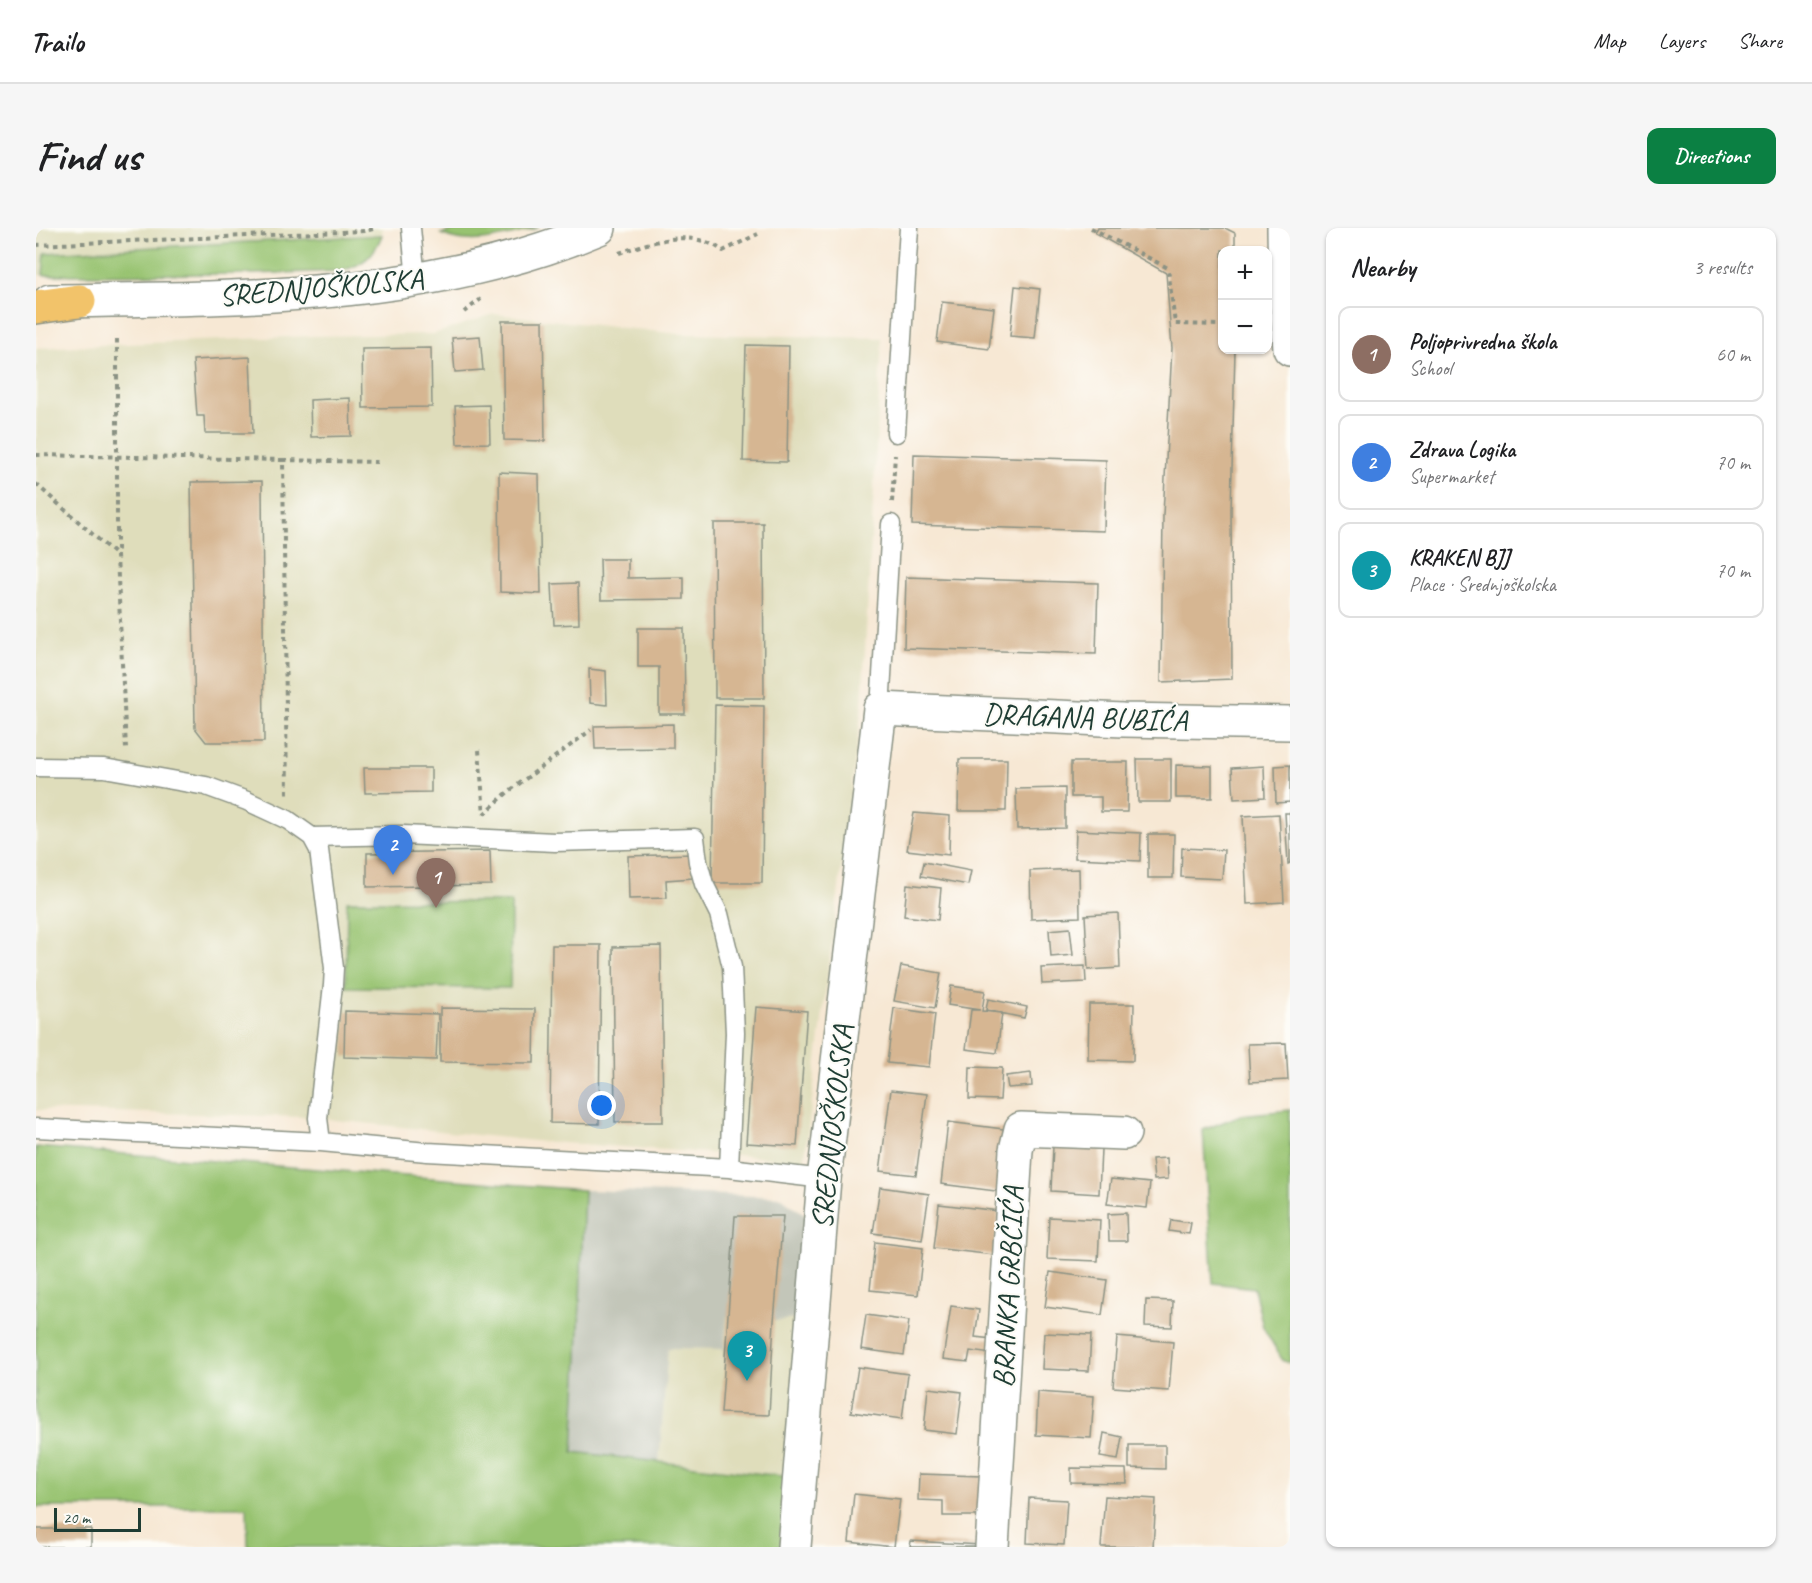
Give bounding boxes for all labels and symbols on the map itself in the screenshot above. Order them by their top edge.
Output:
street label: SREDNJOŠKOLSKA [218,259,425,315]
street label: DRAGANA BUBIĆA [982,694,1190,740]
pin: 2 [374,826,412,875]
pin: 1 [416,858,456,908]
street label: SREDNJOŠKOLSKA [802,1022,862,1231]
your location [587,1091,616,1120]
street label: BRANKA GRBČIĆA [984,1184,1032,1388]
pin: 3 [728,1332,766,1381]
scale bar [54,1505,141,1532]

